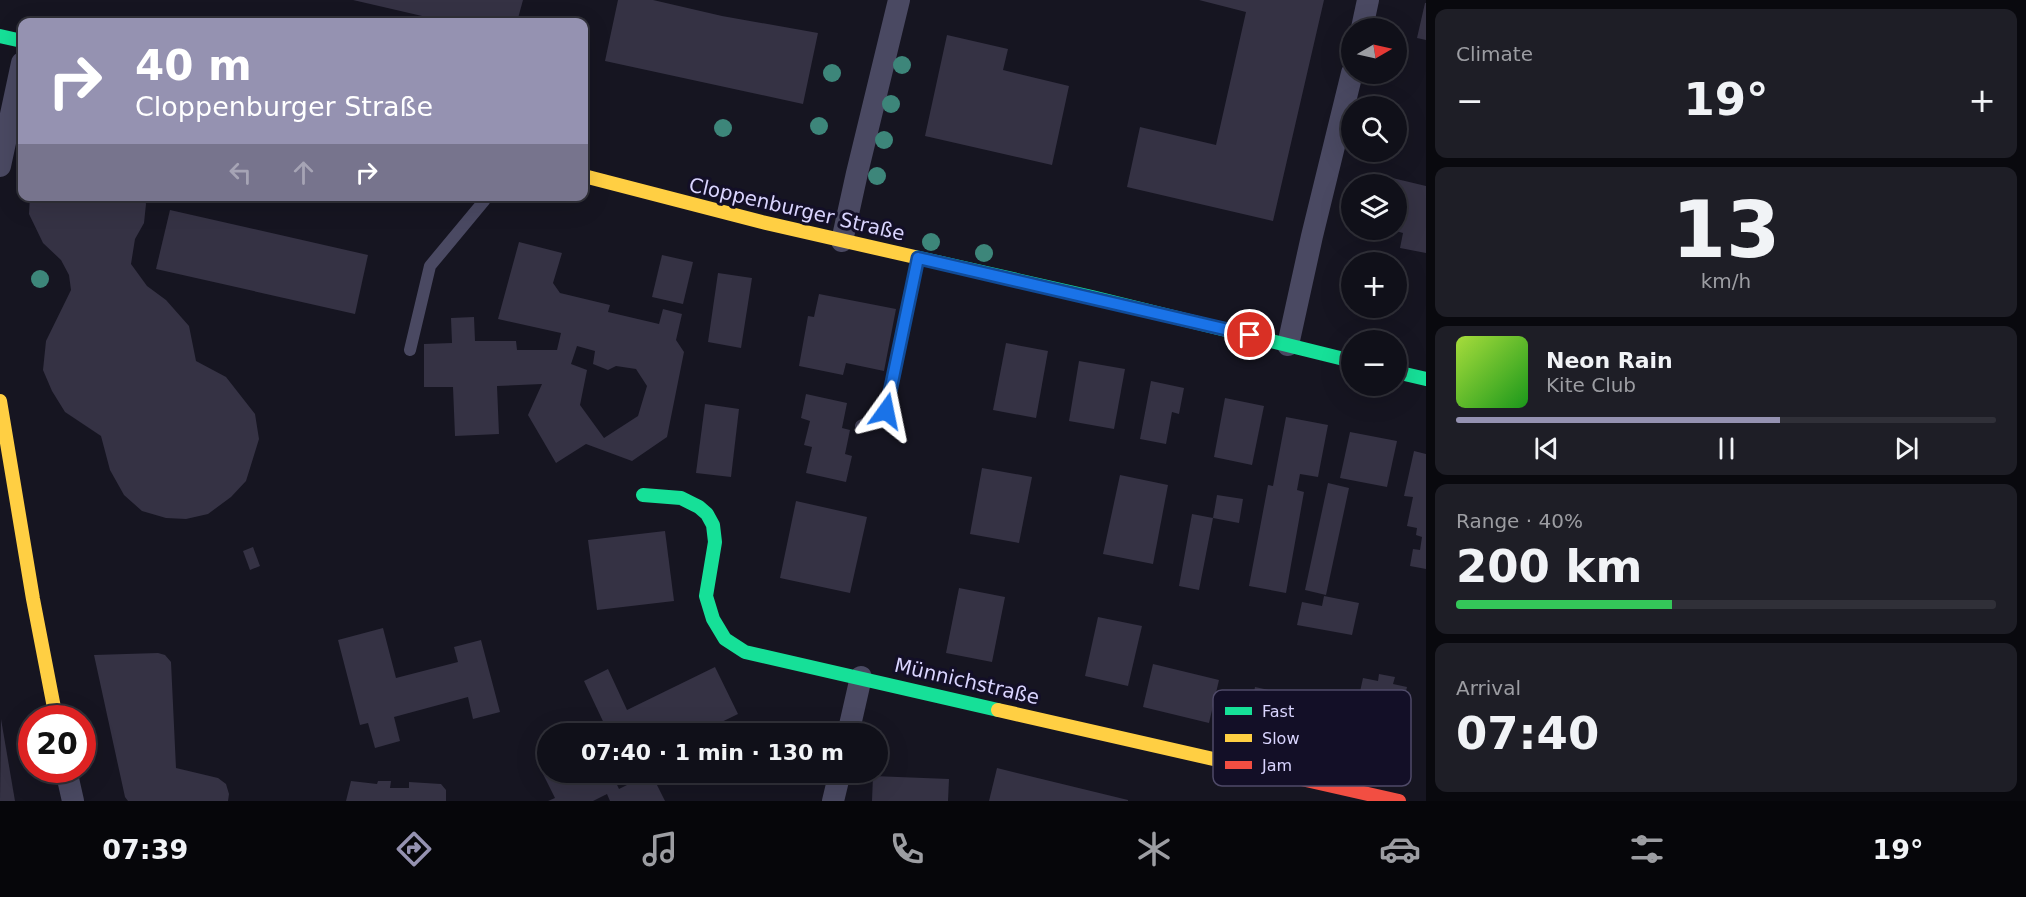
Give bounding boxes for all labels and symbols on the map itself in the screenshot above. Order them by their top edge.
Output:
north arrow [1341,18,1407,84]
street label: Cloppenburger Straße [687,172,907,246]
pin [1224,309,1275,360]
position arrow [854,379,918,443]
street label: Münnichstraße [892,653,1042,709]
legend [1213,690,1411,786]
text: Fast [1262,702,1294,721]
speed limit sign: 20 [18,705,96,783]
text: Slow [1262,729,1299,748]
text: Jam [1261,756,1292,775]

